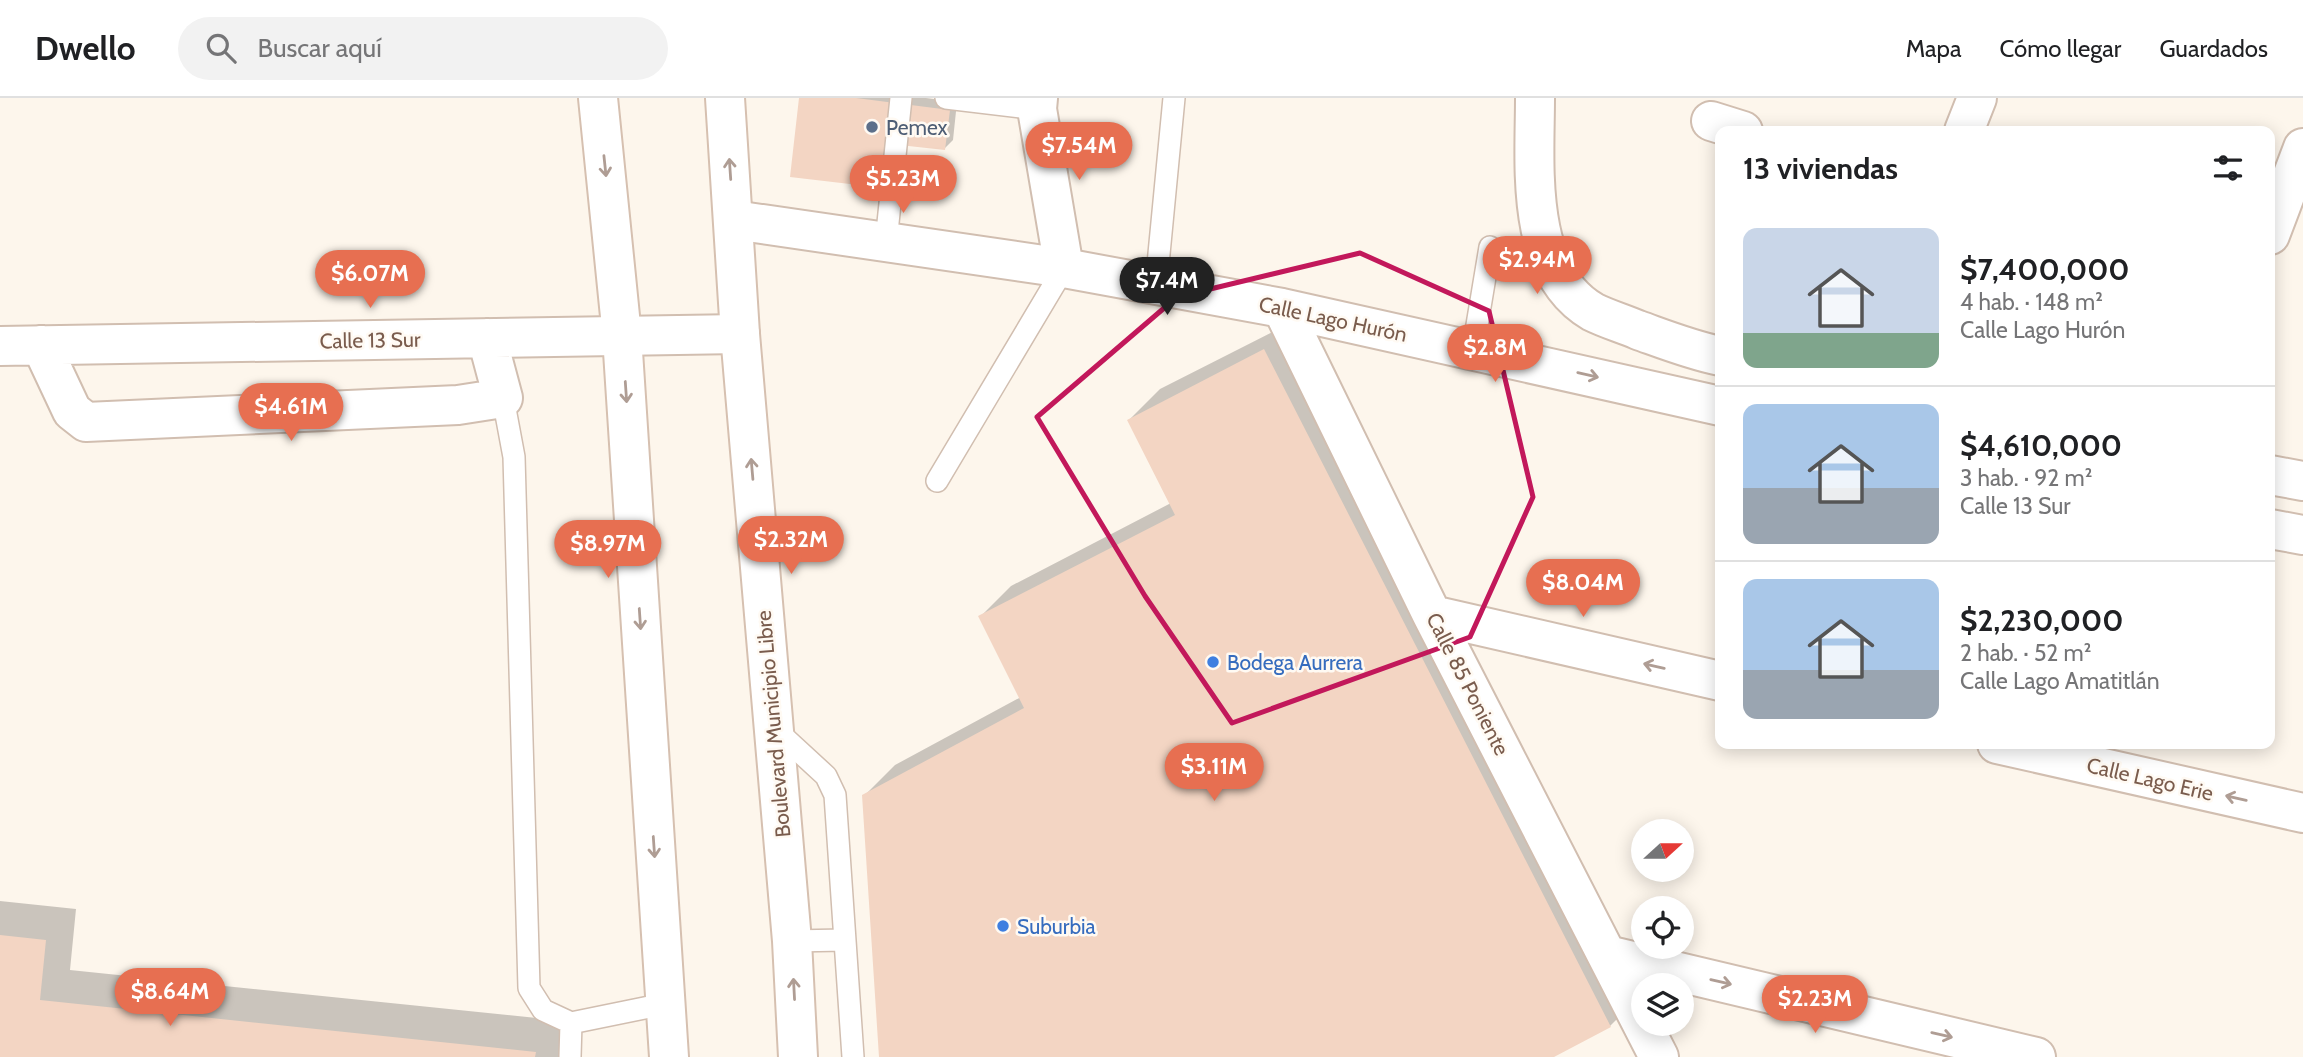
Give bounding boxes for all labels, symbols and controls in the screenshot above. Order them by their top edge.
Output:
search box [178,17,668,80]
text: Dwello [35,28,136,68]
icon: search [202,29,240,67]
text: Buscar aquí [258,32,382,64]
text: Mapa [1906,34,1962,63]
text: Cómo llegar [2000,34,2121,63]
text: Guardados [2159,34,2268,63]
place label: Pemex [886,115,948,140]
marker: Pemex [864,119,880,135]
pin: $7.54M [1022,122,1136,182]
text: $7.54M [1041,131,1117,159]
icon: filters [2209,149,2247,187]
text: 13 viviendas [1743,150,1898,187]
one-way arrow [599,154,612,177]
pin: $5.23M [846,156,960,215]
one-way arrow [723,158,736,181]
text: $5.23M [866,164,940,192]
pin: $2.94M [1480,236,1594,296]
text: $2.94M [1499,245,1575,273]
pin: $6.07M [313,250,427,310]
text: $7,400,000 [1960,251,2130,288]
icon: home [1799,256,1883,340]
pin: $7.4M [1118,258,1216,317]
text: $6.07M [331,259,409,287]
text: $7.4M [1136,266,1198,294]
text: 4 hab. · 148 m² [1960,288,2103,316]
street label: Calle Lago Hurón [1257,291,1409,347]
text: Calle Lago Hurón [1960,316,2125,344]
pin: $2.8M [1446,324,1544,384]
street label: Calle 13 Sur [319,327,421,353]
text: $2.8M [1463,333,1527,361]
one-way arrow [1576,369,1599,382]
one-way arrow [620,381,633,403]
pin: $4.61M [234,384,348,443]
text: $4.61M [254,392,328,420]
text: $4,610,000 [1960,427,2122,464]
icon: home [1799,432,1883,516]
one-way arrow [745,458,758,481]
text: 3 hab. · 92 m² [1960,464,2092,492]
text: Calle 13 Sur [1960,492,2071,520]
pin: $2.32M [734,517,848,576]
pin: $8.97M [551,520,665,580]
text: $2.32M [754,525,828,553]
text: $8.97M [570,529,646,557]
pin: $8.04M [1526,560,1640,619]
text: $8.04M [1542,568,1624,596]
text: $2,230,000 [1960,602,2123,639]
icon: home [1799,607,1883,691]
one-way arrow [634,608,647,630]
street label: Boulevard Municipio Libre [751,609,795,839]
street label: Calle 85 Poniente [1421,609,1515,760]
text: 2 hab. · 52 m² [1960,639,2091,667]
place label: Bodega Aurrera [1227,650,1363,675]
marker: Bodega Aurrera [1205,654,1221,670]
one-way arrow [1643,658,1666,672]
text: Calle Lago Amatitlán [1960,667,2160,695]
pin: $3.11M [1157,744,1271,803]
text: $3.11M [1181,752,1247,780]
street label: Calle Lago Erie [2084,752,2216,806]
one-way arrow [2226,791,2248,804]
north arrow [1631,819,1694,882]
map controls [1631,819,1694,1036]
one-way arrow [648,835,661,857]
button: locate [1631,896,1694,959]
place label: Suburbia [1017,914,1096,939]
marker: Suburbia [995,918,1011,934]
pin: $8.64M [113,968,227,1028]
button: layers [1631,973,1694,1036]
one-way arrow [1709,976,1732,989]
pin: $2.23M [1758,976,1872,1035]
text: $8.64M [131,977,209,1005]
one-way arrow [788,978,801,1001]
text: $2.23M [1778,984,1852,1012]
one-way arrow [1930,1029,1953,1042]

